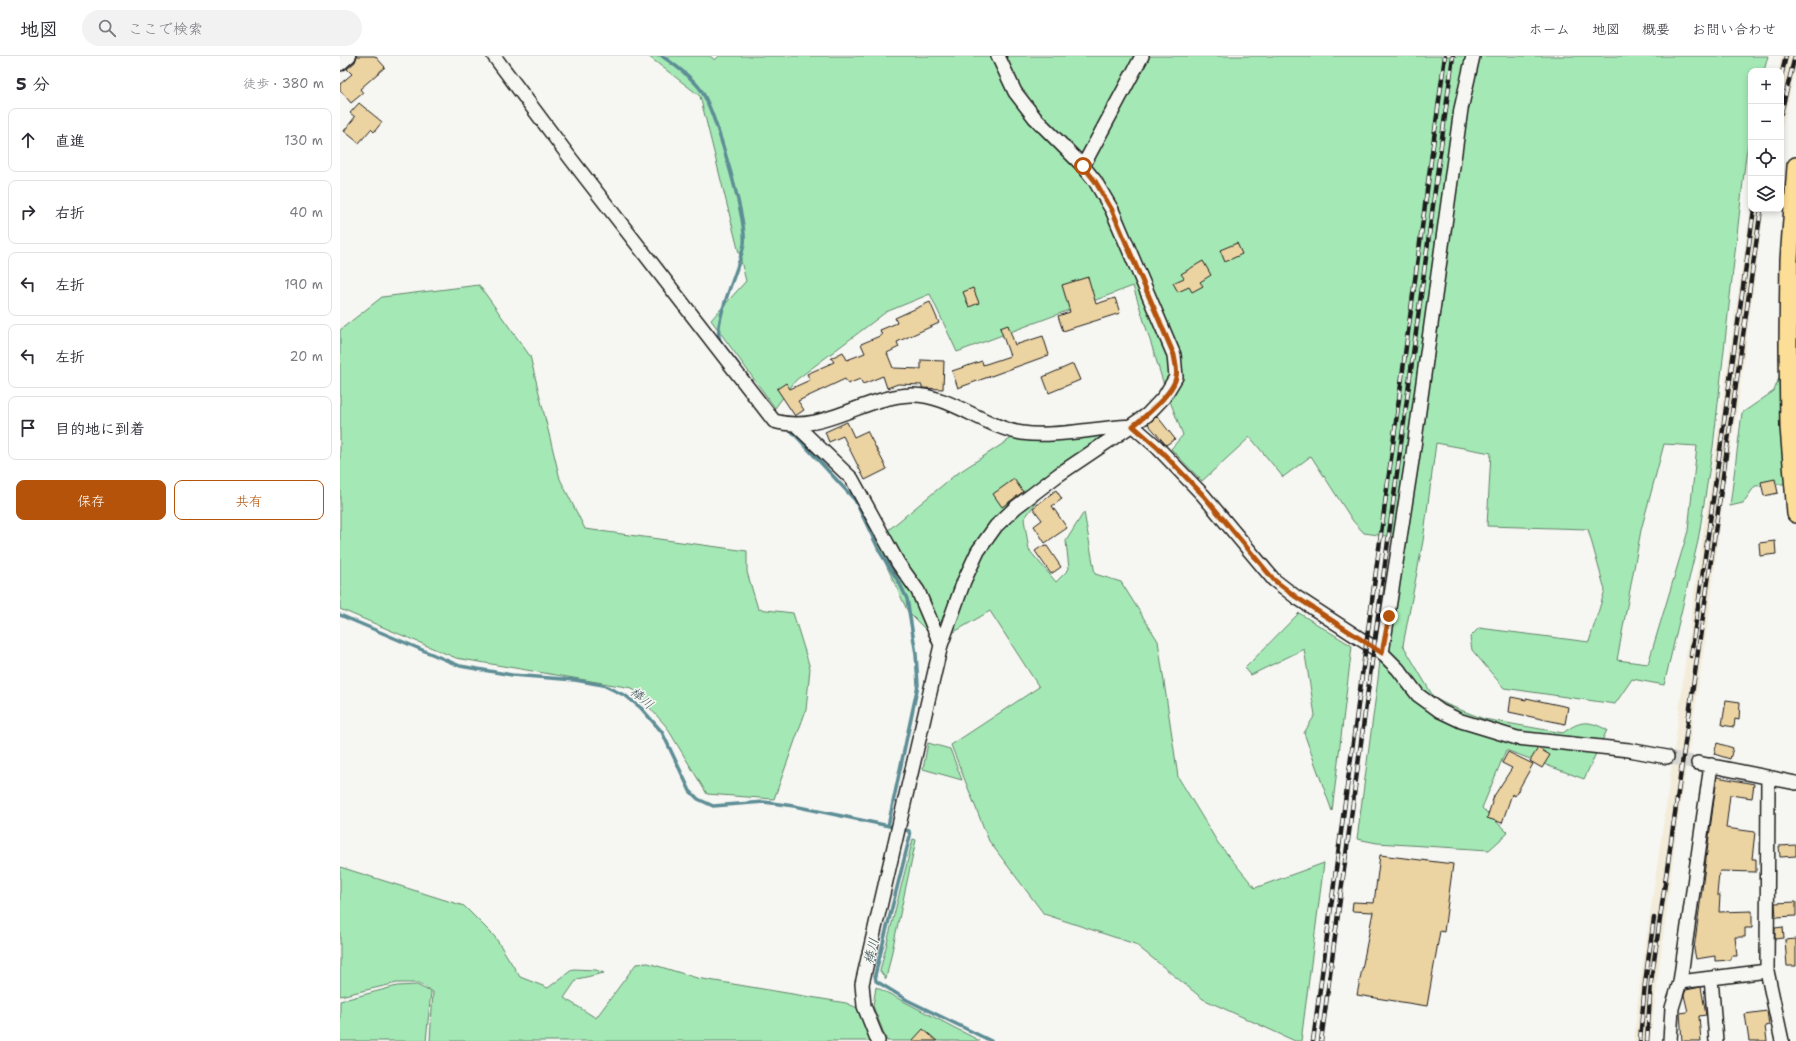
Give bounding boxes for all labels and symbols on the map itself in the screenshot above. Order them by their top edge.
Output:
route start [1074,157,1092,175]
route end [1380,607,1398,625]
water label: 棒川 [627,683,657,713]
water label: 棒川 [860,936,882,966]

